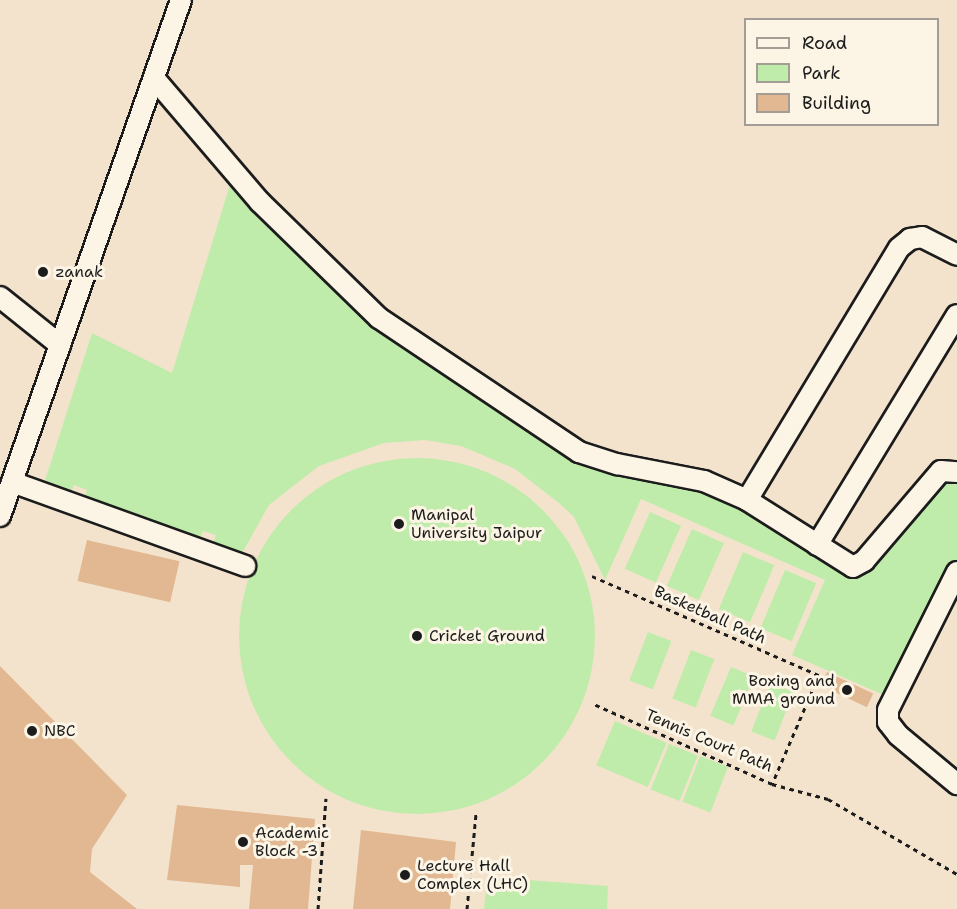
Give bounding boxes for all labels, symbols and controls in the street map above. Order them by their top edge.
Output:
legend [744,18,939,126]
text: Road [802,31,847,55]
text: Park [802,61,841,85]
text: Building [802,91,871,115]
place label: zanak [55,262,103,282]
marker: zanak [36,265,50,279]
place label: Manipal University Jaipur [411,505,542,543]
marker: Manipal University Jaipur [392,517,406,531]
street label: Basketball Path [651,582,769,648]
place label: Cricket Ground [429,626,545,646]
marker: Cricket Ground [410,629,424,643]
place label: Boxing and MMA ground [732,671,835,709]
marker: Boxing and MMA ground [840,683,854,697]
street label: Tennis Court Path [642,705,776,777]
place label: NBC [44,721,76,741]
marker: NBC [25,724,39,738]
place label: Academic Block -3 [255,823,329,861]
marker: Academic Block -3 [236,835,250,849]
place label: Lecture Hall Complex (LHC) [417,856,528,894]
marker: Lecture Hall Complex (LHC) [398,868,412,882]

